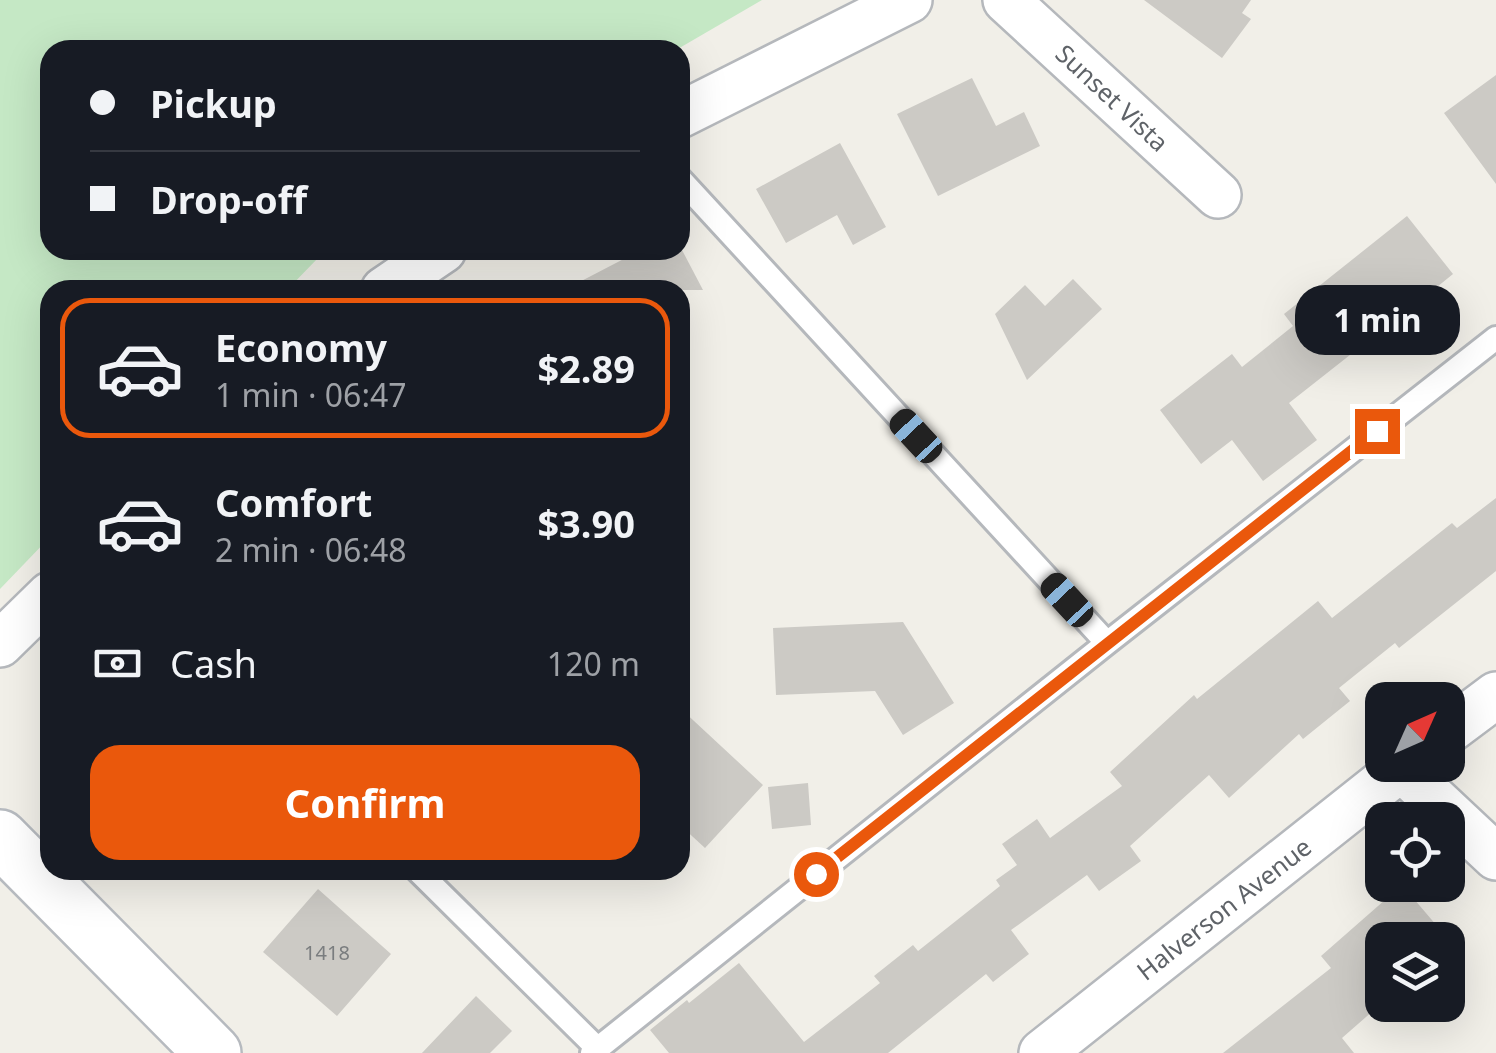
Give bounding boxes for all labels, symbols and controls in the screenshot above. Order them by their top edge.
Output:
street label: Sunset Vista [1049,36,1176,158]
text: Pickup [150,77,277,129]
text: Drop-off [150,173,307,225]
callout: 1 min [1294,286,1460,356]
text: 1 min [1333,298,1422,341]
text: Economy [215,321,387,373]
icon: car [95,323,185,413]
text: $2.89 [537,342,635,394]
text: 1 min · 06:47 [215,373,407,416]
car [885,404,947,468]
route end [1355,409,1400,454]
text: Comfort [215,476,372,528]
icon: car [95,478,185,568]
text: $3.90 [537,497,635,549]
text: 2 min · 06:48 [215,528,407,571]
car [1036,568,1098,632]
icon: cash [90,636,145,691]
text: Cash [170,637,257,689]
text: 120 m [547,642,640,685]
north arrow [1365,682,1465,782]
map controls [1365,682,1465,1022]
button: Confirm [90,745,640,860]
button: locate [1365,802,1465,902]
street label: Halverson Avenue [1129,829,1318,987]
route start [794,852,839,897]
button: layers [1365,922,1465,1022]
house number: 1418 [304,939,350,966]

